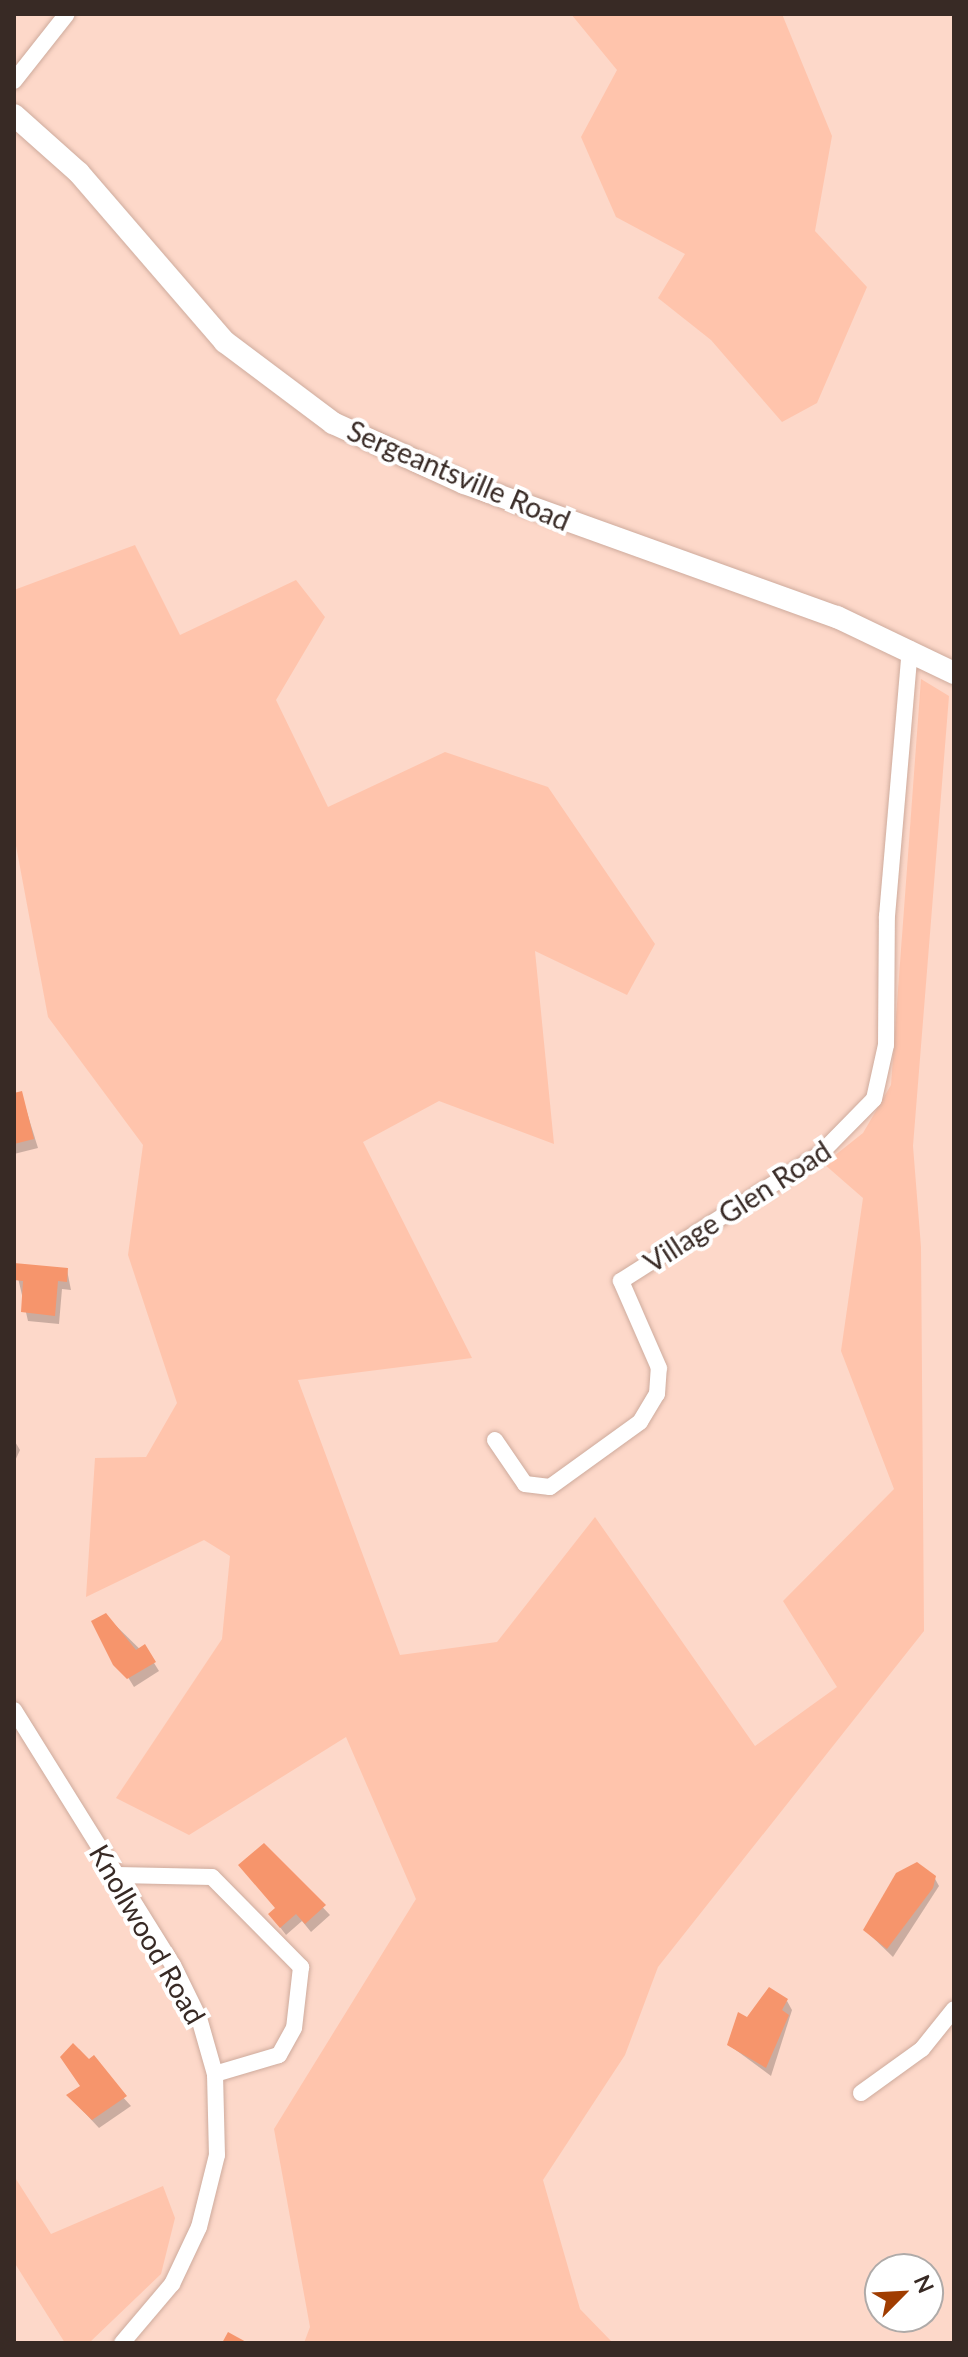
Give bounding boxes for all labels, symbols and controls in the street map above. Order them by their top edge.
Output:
street label: Sergeantsville Road [343,413,575,537]
street label: Village Glen Road [637,1133,837,1279]
street label: Knollwood Road [83,1838,213,2030]
north arrow [864,2253,944,2333]
text: N [909,2271,940,2297]

